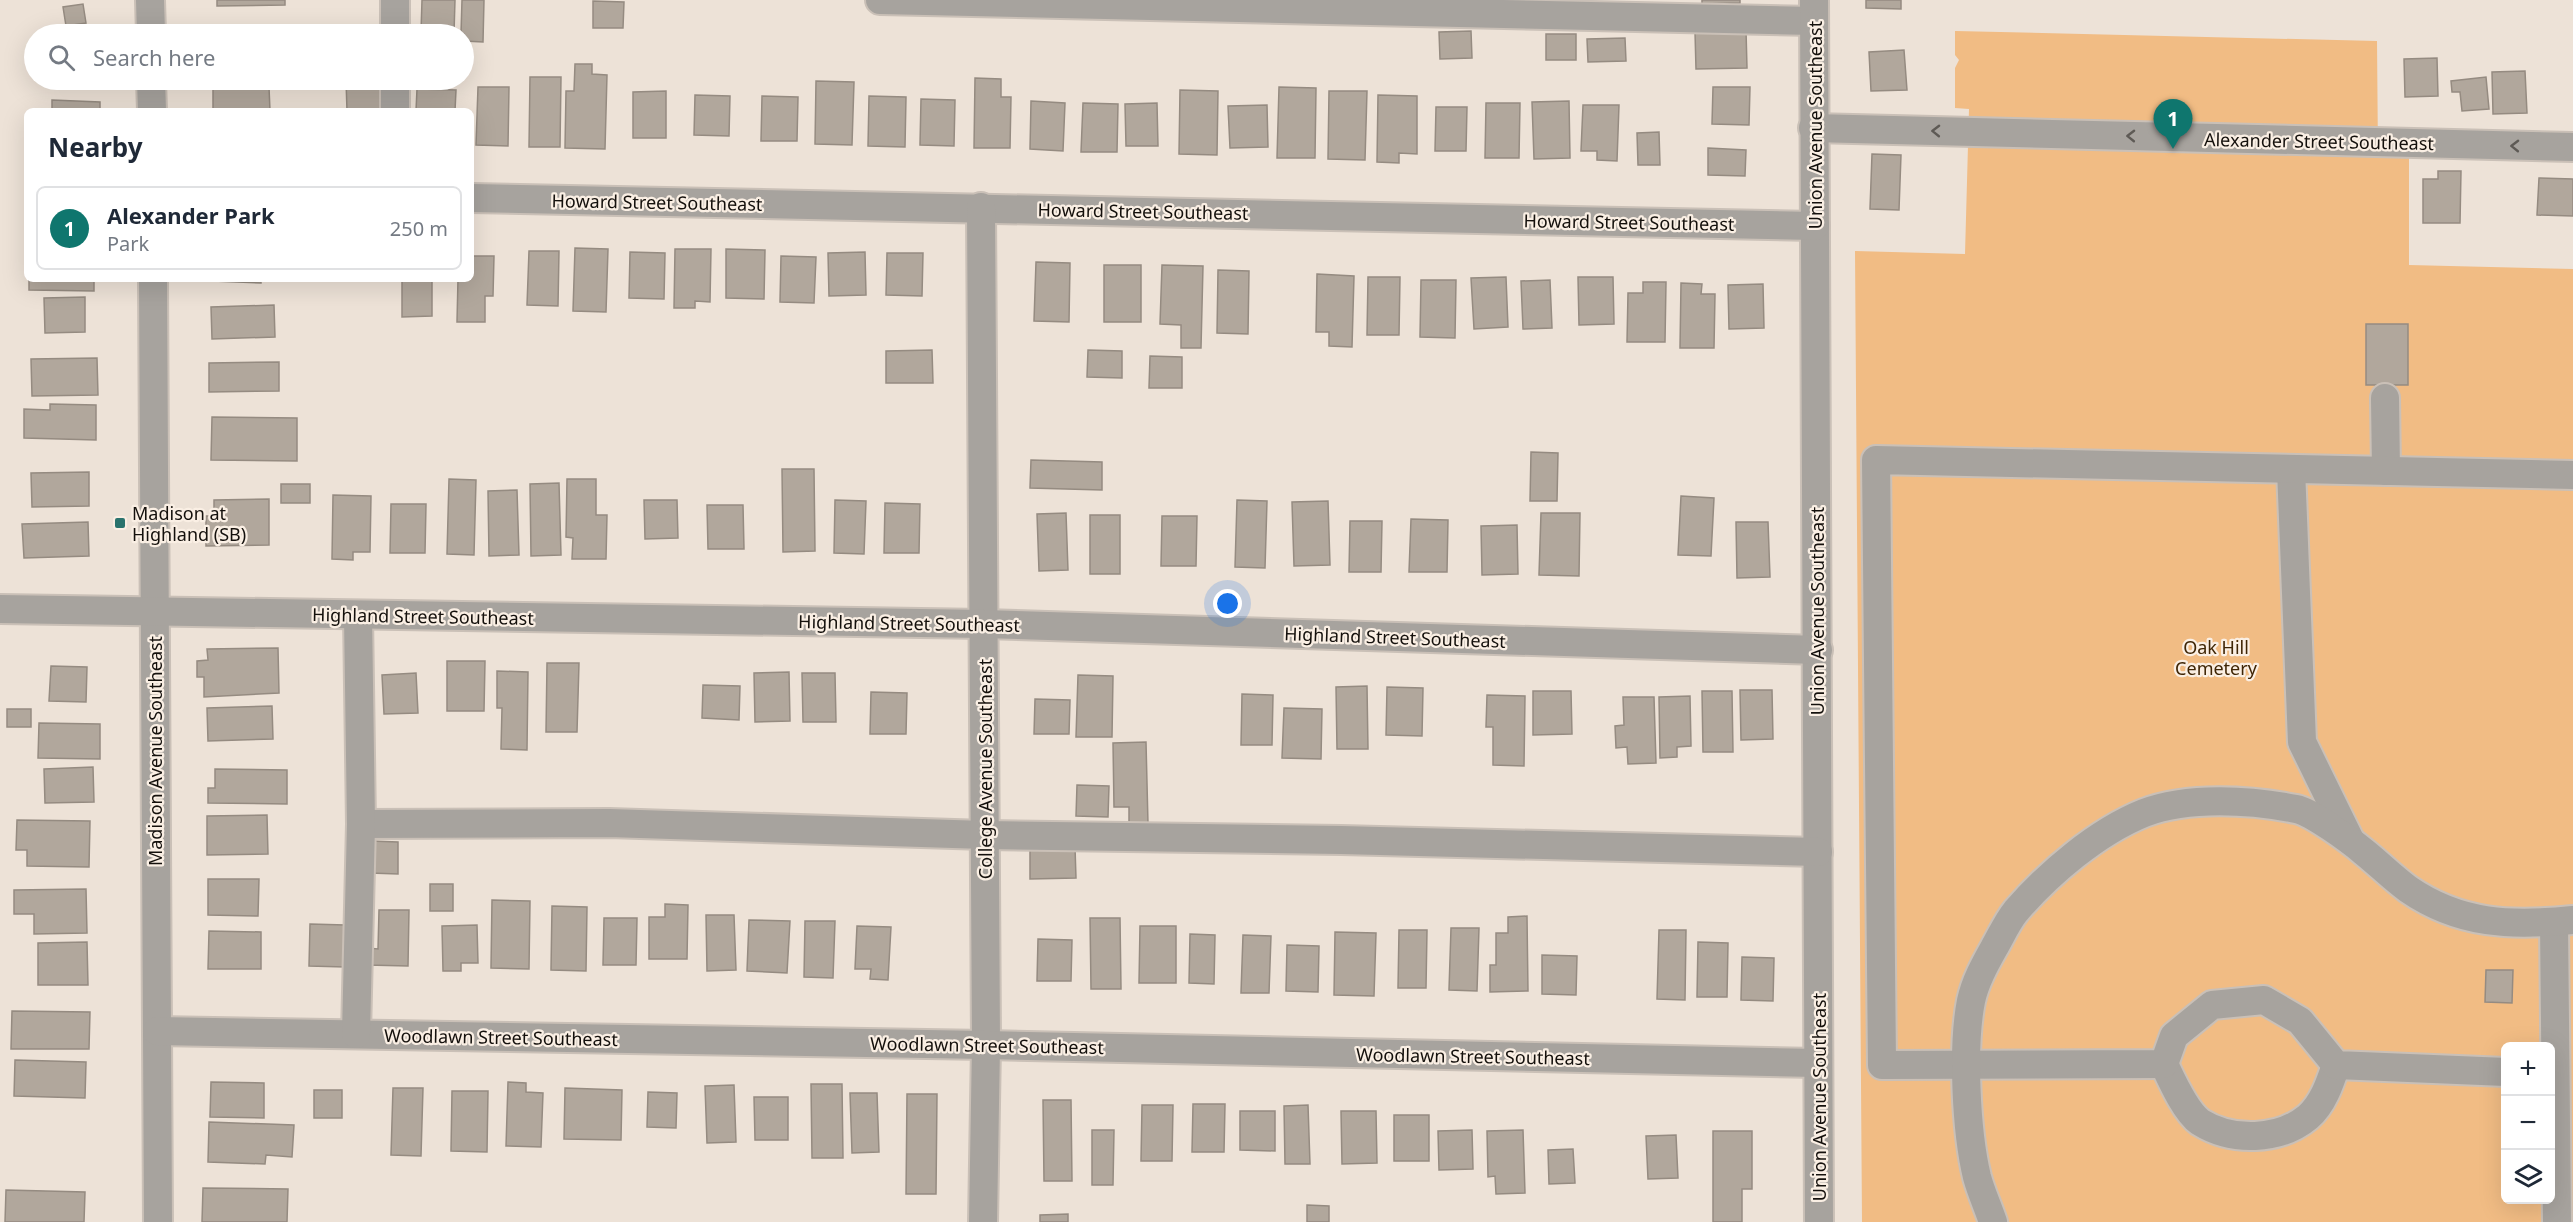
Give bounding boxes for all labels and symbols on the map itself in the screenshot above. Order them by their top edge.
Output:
street label: Union Avenue Southeast [1803,20,1827,229]
pin: 1 [2154,100,2192,149]
one-way arrow [1931,124,1940,137]
street label: Alexander Street Southeast [2204,127,2435,155]
one-way arrow [2126,130,2135,142]
one-way arrow [2510,139,2519,152]
street label: Howard Street Southeast [551,188,763,216]
street label: Howard Street Southeast [1037,197,1249,225]
street label: Howard Street Southeast [1523,208,1735,236]
place label: Madison at Highland (SB) [132,501,246,546]
street label: Union Avenue Southeast [1805,506,1829,715]
marker: Madison at Highland (SB) [113,516,127,530]
your location [1213,589,1242,618]
street label: Highland Street Southeast [312,602,534,630]
street label: Highland Street Southeast [798,609,1020,637]
street label: Highland Street Southeast [1284,621,1507,653]
street label: Madison Avenue Southeast [143,635,167,866]
park label: Oak Hill Cemetery [2175,635,2258,680]
street label: College Avenue Southeast [973,658,997,879]
street label: Union Avenue Southeast [1807,992,1831,1201]
street label: Woodlawn Street Southeast [384,1023,619,1051]
street label: Woodlawn Street Southeast [870,1031,1105,1059]
street label: Woodlawn Street Southeast [1356,1042,1591,1070]

